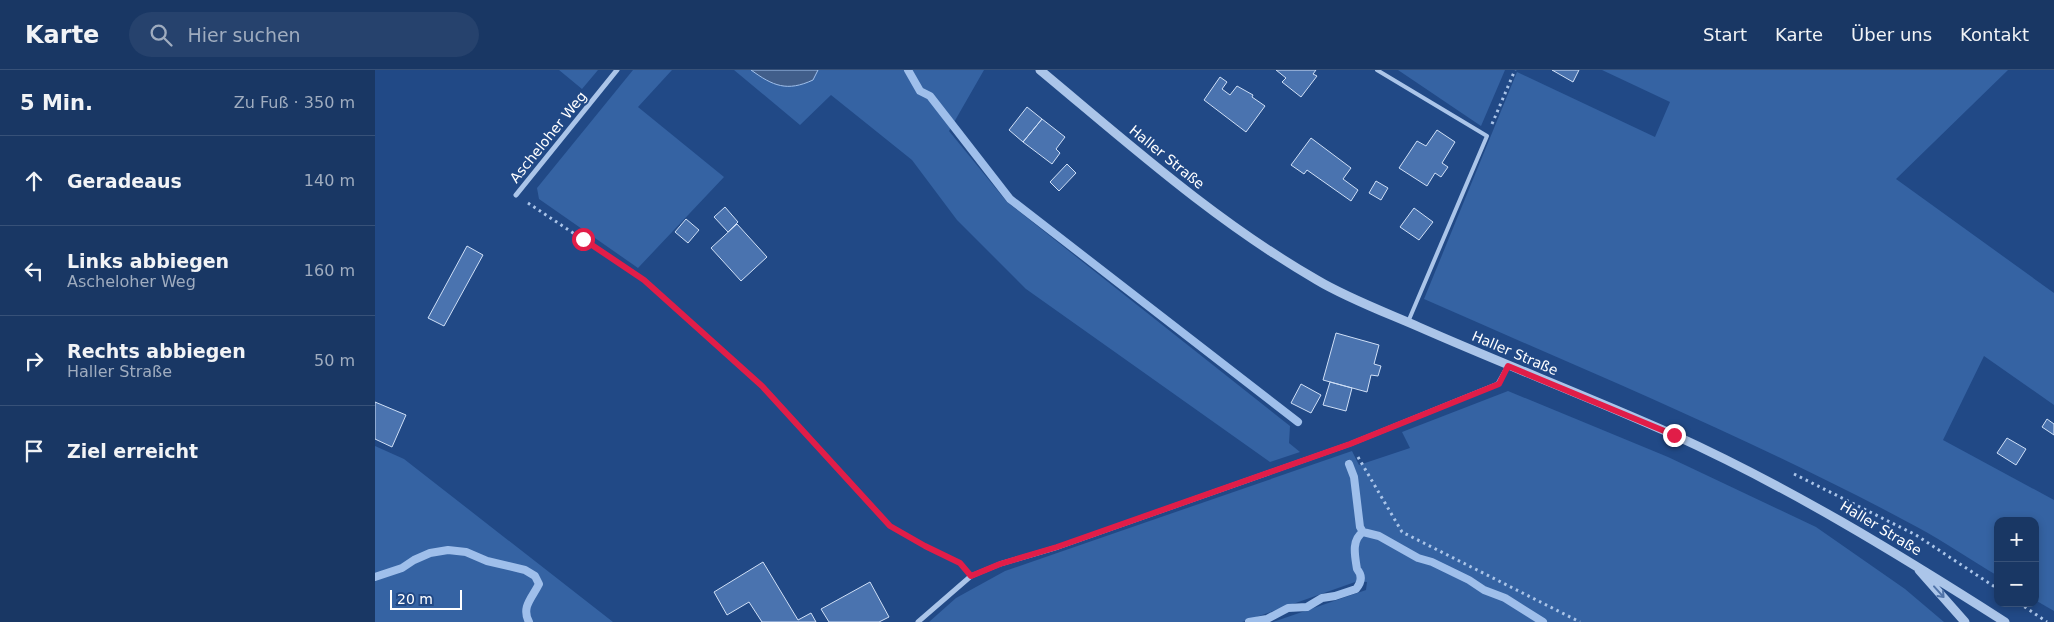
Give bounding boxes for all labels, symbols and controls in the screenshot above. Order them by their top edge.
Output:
search box [129,12,479,57]
text: Karte [25,21,99,49]
icon: search [147,21,175,49]
text: Hier suchen [187,24,301,46]
text: Start [1703,24,1747,45]
text: Karte [1775,24,1823,45]
text: Über uns [1851,24,1932,45]
text: Kontakt [1960,24,2029,45]
street label: Ascheloher Weg [506,88,590,186]
text: 5 Min. [20,91,93,115]
text: Zu Fuß · 350 m [234,93,355,112]
street label: Haller Straße [1126,122,1208,192]
icon: ahead [20,167,48,195]
text: Geradeaus [67,170,182,192]
text: 140 m [304,171,355,190]
route start [572,228,595,251]
text: Links abbiegen [67,250,229,272]
icon: left [20,257,48,285]
text: 160 m [304,261,355,280]
text: Ascheloher Weg [67,272,196,291]
street label: Haller Straße [1470,328,1560,378]
text: Rechts abbiegen [67,340,246,362]
icon: right [20,347,48,375]
text: 50 m [314,351,355,370]
text: Haller Straße [67,362,172,381]
route end [1663,424,1686,447]
icon: arrive [20,437,48,465]
text: Ziel erreicht [67,440,198,462]
street label: Haller Straße [1838,497,1924,559]
map controls [1994,517,2039,607]
button: + [1994,517,2039,562]
button: − [1994,562,2039,607]
one-way arrow [1933,586,1944,599]
scale bar [390,587,463,610]
text: 20 m [397,591,433,607]

